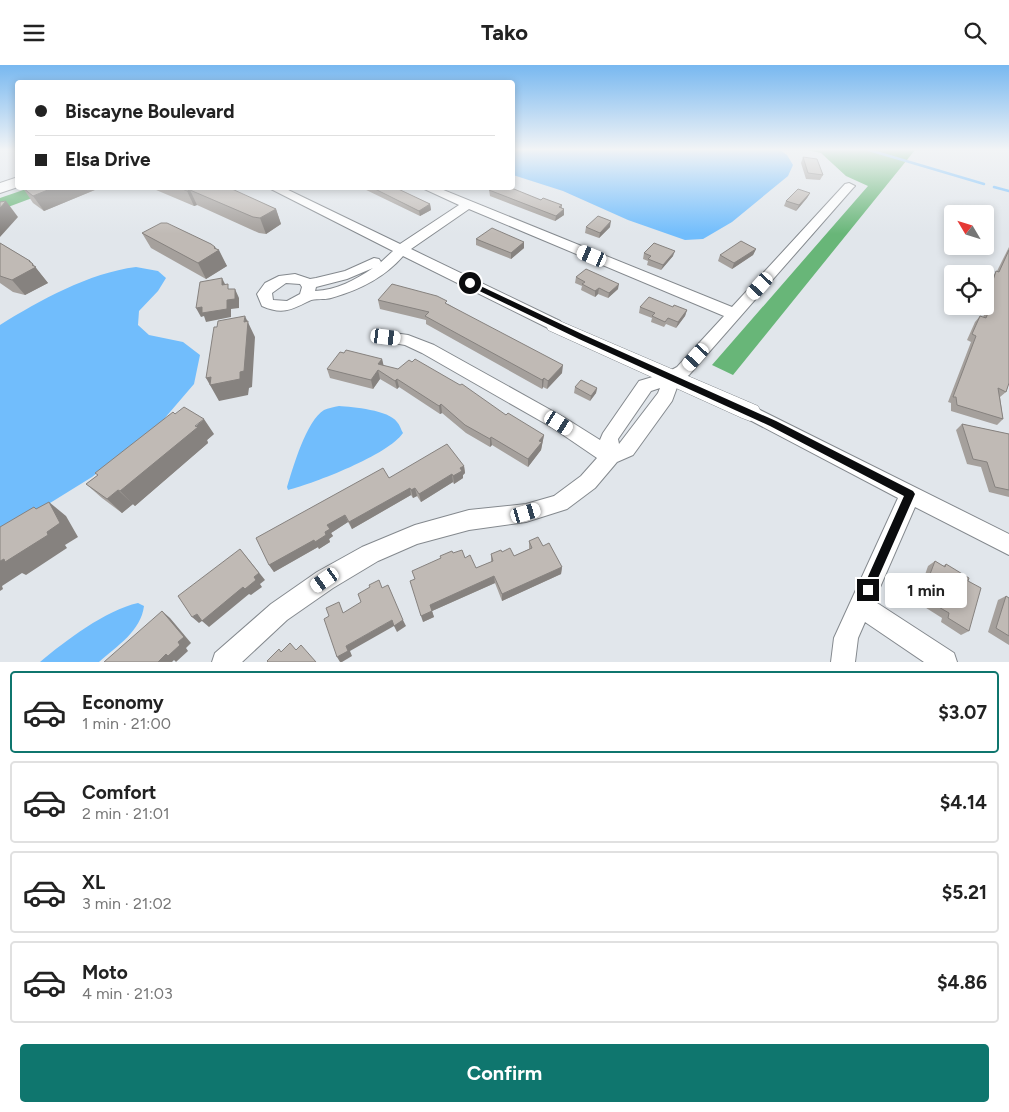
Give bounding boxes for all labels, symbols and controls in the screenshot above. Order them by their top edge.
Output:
icon: menu [20,19,48,47]
text: Tako [481,19,528,46]
icon: search [961,19,989,47]
text: Biscayne Boulevard [65,100,235,123]
text: Elsa Drive [65,148,151,171]
north arrow [944,205,994,255]
map controls [944,205,994,315]
car [575,243,608,269]
button: locate [944,265,994,315]
car [744,270,775,302]
route start [459,272,481,294]
car [370,328,401,346]
car [680,341,711,373]
car [542,409,575,437]
car [509,502,542,524]
car [308,565,341,595]
callout: 1 min [886,573,968,607]
route end [857,579,879,601]
text: 1 min [907,581,945,600]
icon: car [22,690,67,735]
text: Economy [82,691,164,714]
text: $3.07 [938,701,987,724]
text: 1 min · 21:00 [82,714,171,733]
icon: car [22,780,67,825]
text: Comfort [82,781,157,804]
text: $4.14 [940,791,987,814]
text: 2 min · 21:01 [82,804,170,823]
icon: car [22,870,67,915]
text: XL [82,871,105,894]
text: $5.21 [942,881,987,904]
text: 3 min · 21:02 [82,894,172,913]
icon: car [22,960,67,1005]
text: Moto [82,961,128,984]
text: $4.86 [937,971,987,994]
text: 4 min · 21:03 [82,984,173,1003]
button: Confirm [20,1044,989,1102]

